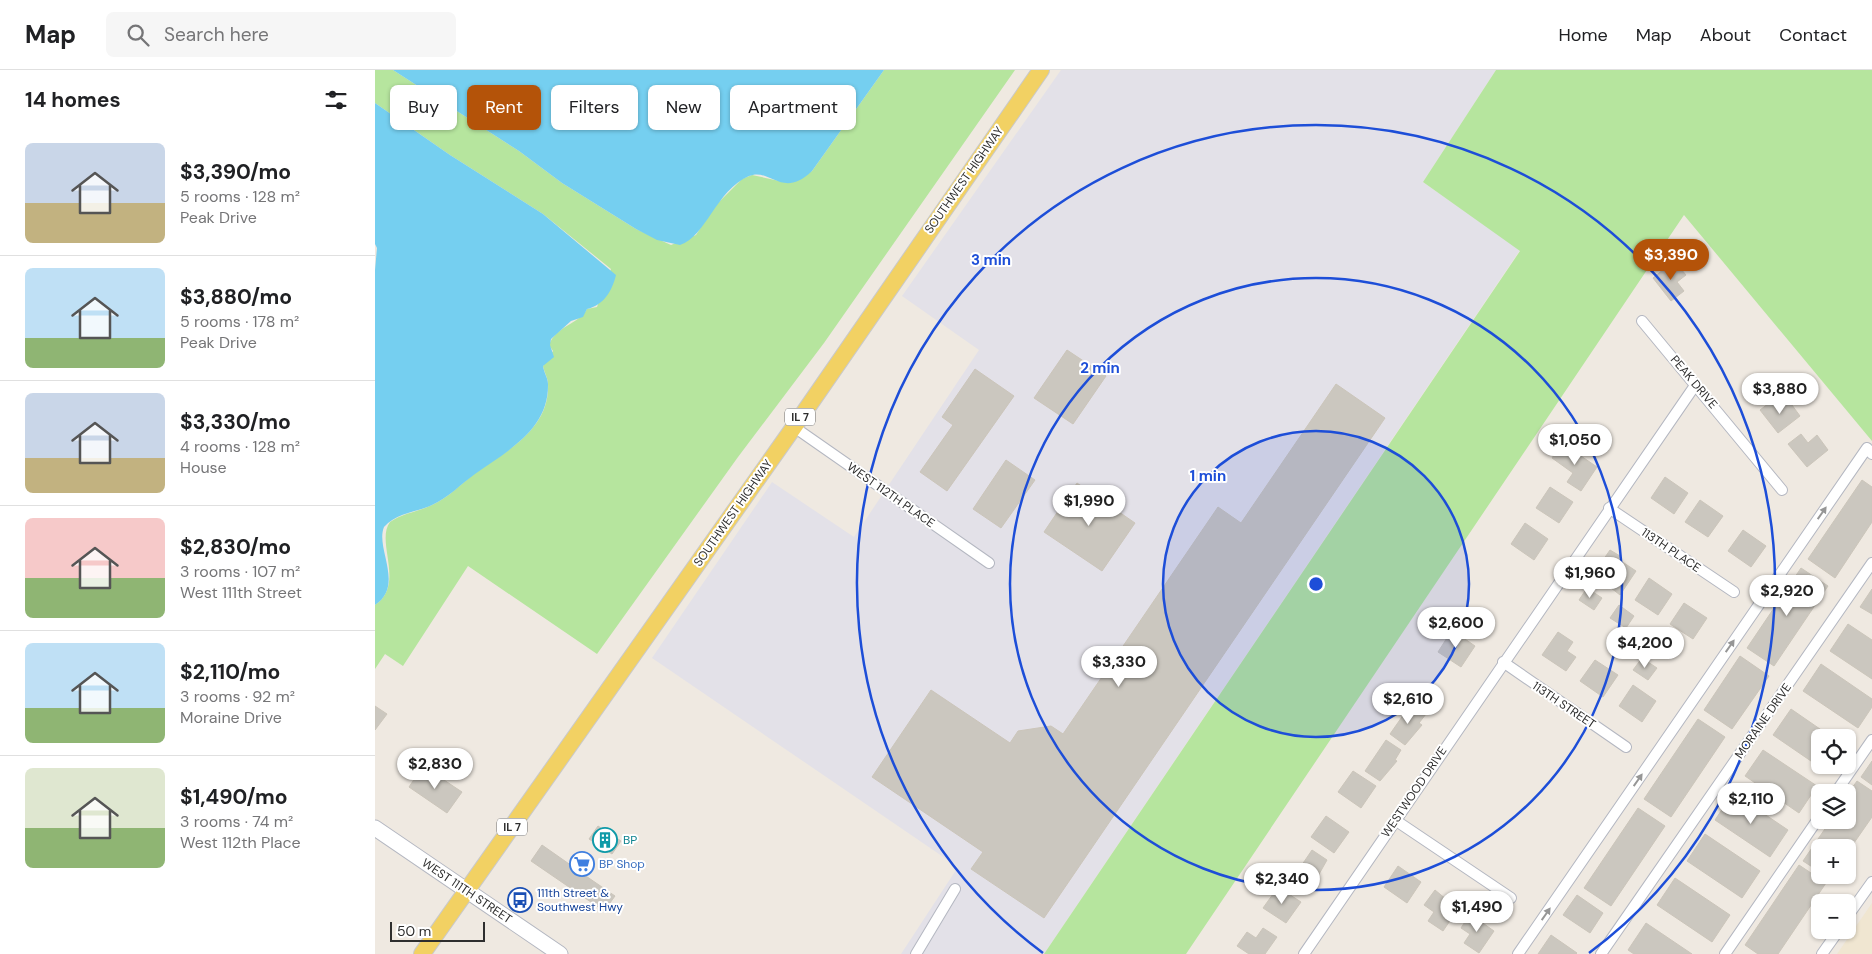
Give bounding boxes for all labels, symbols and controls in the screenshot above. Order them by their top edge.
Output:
search box [106,12,456,57]
text: Map [25,19,76,50]
icon: search [124,21,152,49]
text: Search here [164,22,269,47]
text: Home [1558,23,1608,47]
text: Map [1636,23,1672,47]
text: About [1700,23,1751,47]
text: Contact [1779,23,1847,47]
chip: Buy [390,85,457,130]
chip: Rent [467,85,541,130]
chip: Filters [551,85,638,130]
chip: New [648,85,720,130]
chip: Apartment [730,85,856,130]
text: 14 homes [25,86,121,114]
icon: filters [322,86,350,114]
street label: SOUTHWEST HIGHWAY [921,123,1007,237]
text: $3,390/mo [180,158,291,186]
icon: home [65,163,125,223]
text: 5 rooms · 128 m² [180,186,300,207]
text: Peak Drive [180,207,257,228]
pin: $3,390 [1630,238,1712,281]
text: $3,390 [1644,244,1698,265]
text: 3 min [971,250,1011,270]
text: $3,880/mo [180,283,292,311]
icon: home [65,288,125,348]
text: 5 rooms · 178 m² [180,311,299,332]
text: Peak Drive [180,332,257,353]
street label: PEAK DRIVE [1667,352,1721,412]
text: 2 min [1080,358,1120,378]
pin: $3,880 [1739,372,1821,415]
text: $3,880 [1753,378,1807,399]
text: $3,330/mo [180,408,291,436]
road number: IL 7 [785,408,815,426]
icon: home [65,413,125,473]
pin: $1,050 [1534,424,1616,466]
text: $1,050 [1549,429,1601,450]
text: 4 rooms · 128 m² [180,436,300,457]
street label: SOUTHWEST HIGHWAY [690,456,776,570]
text: House [180,457,227,478]
street label: WEST 112TH PLACE [844,459,938,531]
text: 1 min [1190,466,1226,486]
pin: $1,990 [1048,484,1130,527]
text: $1,990 [1063,490,1115,511]
one-way arrow [1817,506,1827,519]
street label: 113TH PLACE [1638,524,1704,576]
text: $2,830/mo [180,533,291,561]
icon: home [65,538,125,598]
pin: $1,960 [1549,556,1631,599]
text: 3 rooms · 107 m² [180,561,300,582]
text: $1,960 [1565,562,1616,583]
pin: $2,920 [1746,574,1828,617]
centre of rings [1307,575,1325,593]
text: $2,920 [1760,580,1814,601]
text: West 111th Street [180,582,302,603]
pin: $2,600 [1415,606,1497,649]
text: $2,600 [1428,612,1484,633]
pin: $4,200 [1604,626,1686,669]
text: $4,200 [1617,632,1673,653]
one-way arrow [1725,640,1735,653]
pin: $3,330 [1078,646,1160,688]
text: $3,330 [1092,651,1146,672]
text: $2,110/mo [180,658,280,686]
icon: home [65,663,125,723]
street label: 113TH STREET [1529,678,1599,732]
street label: MORAINE DRIVE [1731,680,1795,762]
pin: $2,610 [1367,682,1449,725]
text: 3 rooms · 92 m² [180,686,295,707]
text: $2,610 [1383,688,1433,709]
text: Moraine Drive [180,707,282,728]
map controls [1811,729,1856,939]
button: locate [1811,729,1856,774]
street label: WESTWOOD DRIVE [1378,743,1450,841]
pin: $2,830 [394,748,476,790]
text: $2,830 [408,753,462,774]
one-way arrow [1633,773,1643,787]
pin: $2,110 [1710,782,1792,825]
text: $1,490/mo [180,783,288,811]
button: layers [1811,784,1856,829]
icon: home [65,788,125,848]
text: $2,110 [1728,788,1774,809]
text: 3 rooms · 74 m² [180,811,293,832]
road number: IL 7 [497,819,527,836]
building icon: BP [592,827,618,853]
text: West 112th Place [180,832,301,853]
place label: BP [623,832,637,848]
button: + [1811,839,1856,884]
supermarket icon: BP Shop [569,851,595,877]
street label: WEST 111TH STREET [419,855,515,927]
place label: BP Shop [599,856,645,872]
pin: $2,340 [1241,862,1323,905]
text: $2,340 [1255,868,1309,889]
place label: 111th Street & Southwest Hwy [537,885,623,915]
bus stop icon: 111th Street & Southwest Hwy [507,887,533,913]
pin: $1,490 [1436,890,1518,933]
button: − [1811,894,1856,939]
text: $1,490 [1451,896,1503,917]
one-way arrow [1541,907,1551,921]
scale bar [390,919,485,942]
text: 50 m [397,922,431,940]

